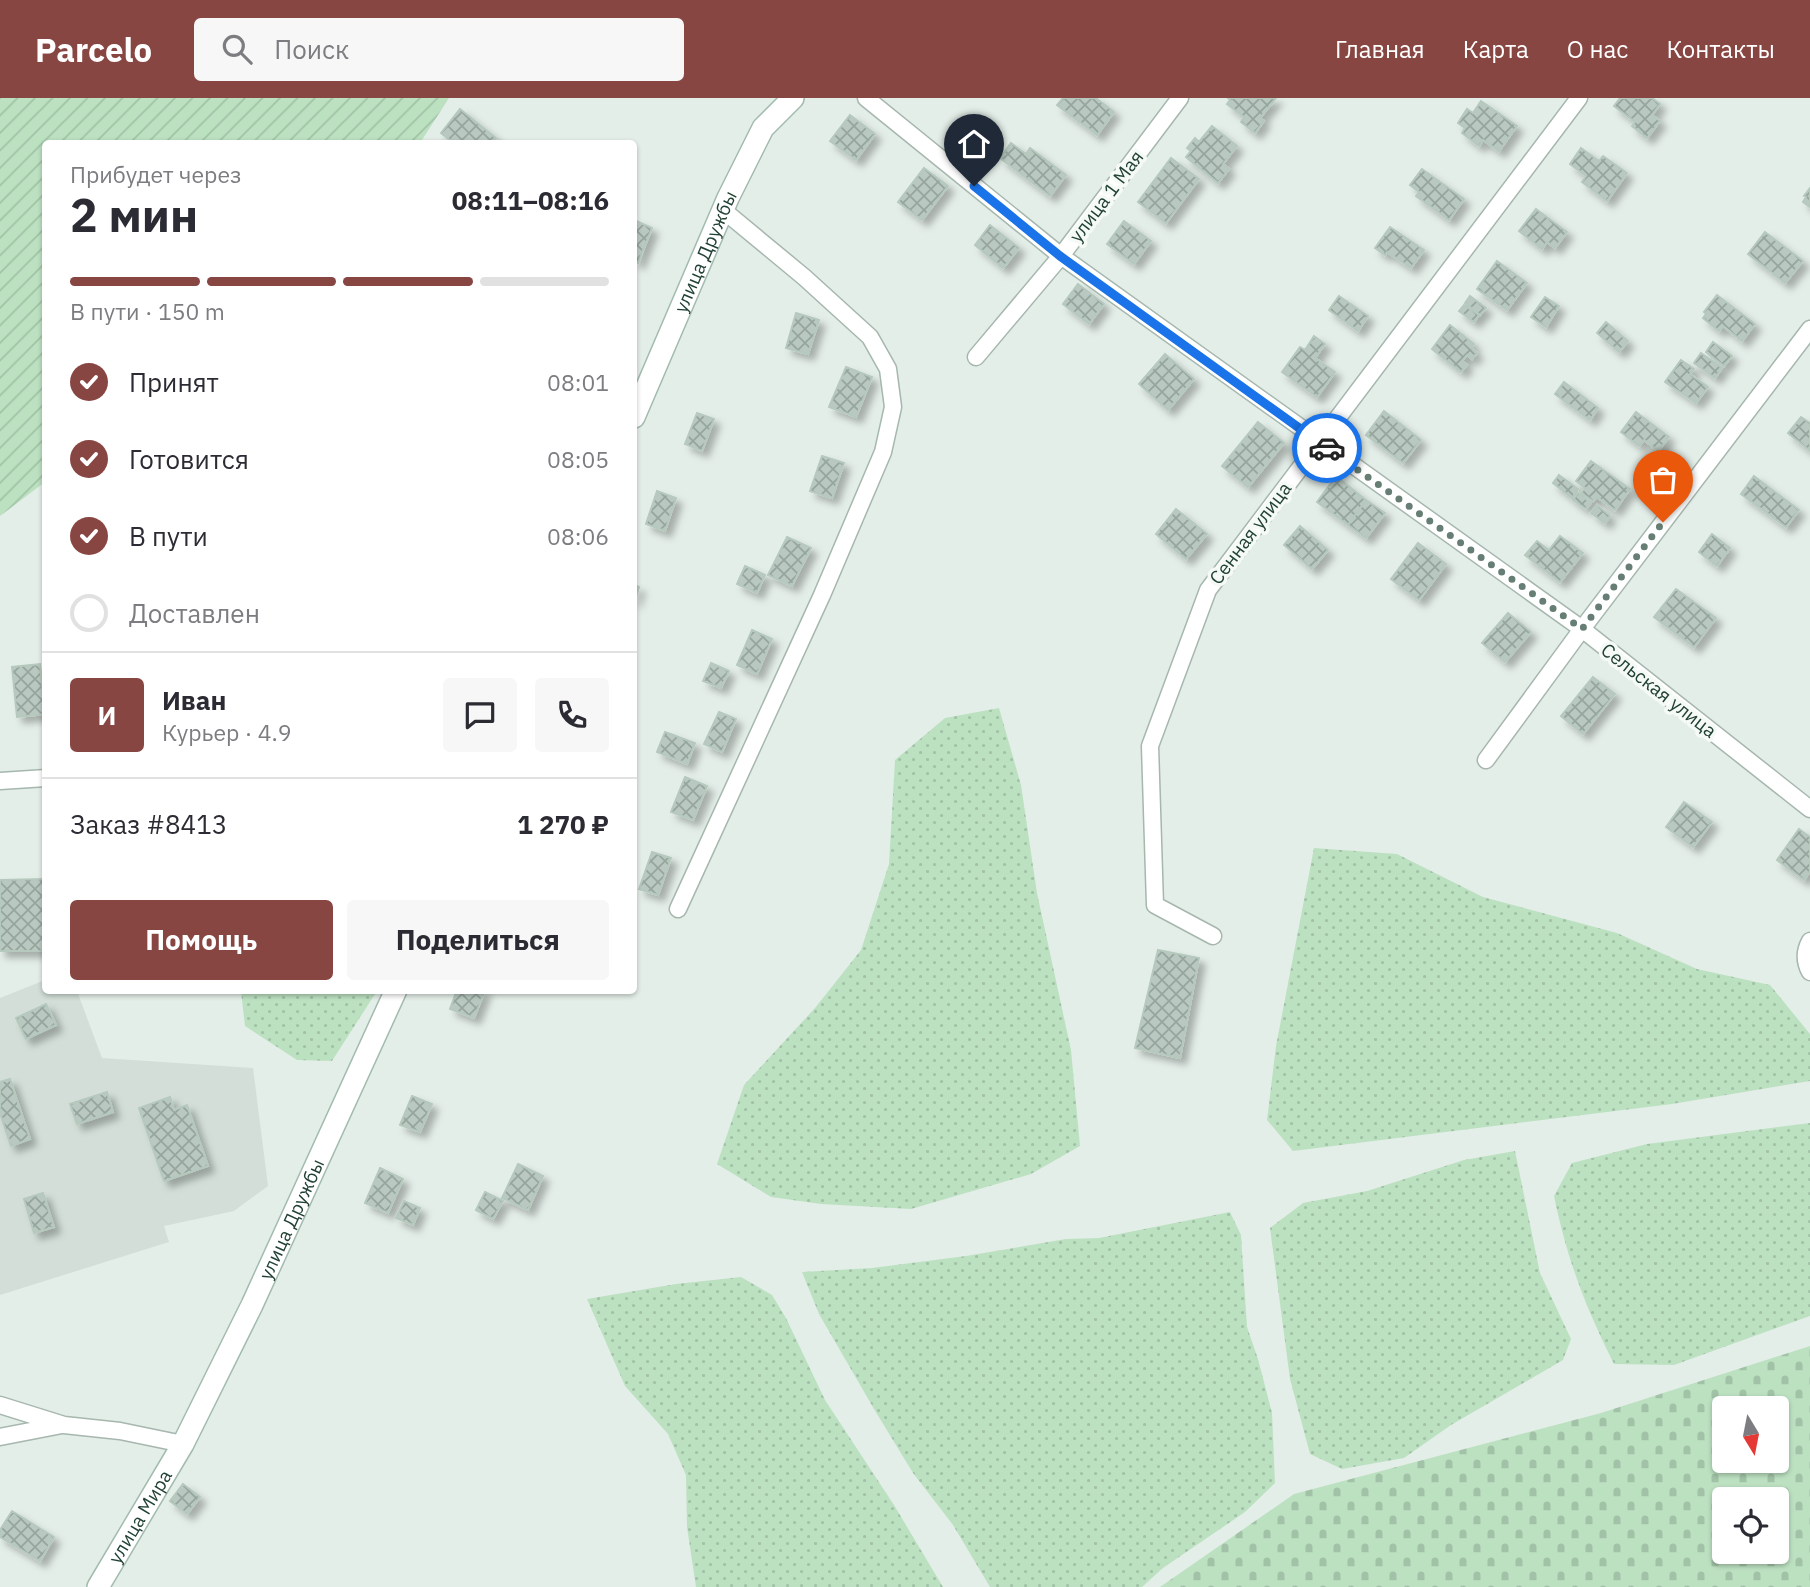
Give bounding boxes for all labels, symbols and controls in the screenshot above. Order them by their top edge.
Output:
search box [194,18,684,81]
text: Parcelo [35,28,152,71]
icon: search [218,30,256,68]
text: Поиск [274,32,349,66]
text: Главная [1335,33,1425,65]
text: Карта [1463,33,1529,65]
text: О нас [1567,33,1628,65]
text: Контакты [1666,33,1775,65]
pin [944,114,1004,186]
icon: home [955,125,993,163]
street label: улица 1 Мая [1064,145,1148,247]
text: Прибудет через [70,159,242,189]
text: 08:11–08:16 [452,183,609,217]
text: 2 мин [70,185,198,245]
street label: улица Дружбы [668,186,742,316]
text: В пути · 150 m [70,296,225,326]
icon: check [70,363,108,401]
text: Принят [129,365,219,399]
text: 08:01 [547,367,609,397]
courier [1292,413,1362,483]
icon: car [1308,429,1346,467]
icon: check [70,440,108,478]
text: Готовится [129,442,249,476]
text: 08:05 [547,444,609,474]
pin [1633,450,1693,522]
icon: bag [1644,461,1682,499]
street label: Сенная улица [1204,477,1296,589]
icon: check [70,517,108,555]
text: В пути [129,519,208,553]
text: 08:06 [547,521,609,551]
text: Доставлен [129,596,260,630]
street label: Сельская улица [1596,637,1722,743]
button: chat [443,678,517,752]
button: phone [535,678,609,752]
text: Иван [162,683,227,717]
text: И [98,698,116,732]
text: Курьер · 4.9 [162,717,292,747]
text: Заказ #8413 [70,807,227,841]
text: 1 270 ₽ [517,807,609,841]
button: Помощь [70,900,333,980]
button: Поделиться [347,900,609,980]
street label: улица Дружбы [253,1155,329,1283]
north arrow [1712,1396,1788,1474]
map controls [1712,1396,1789,1564]
street label: улица Мира [103,1465,177,1568]
button: locate [1712,1487,1789,1564]

